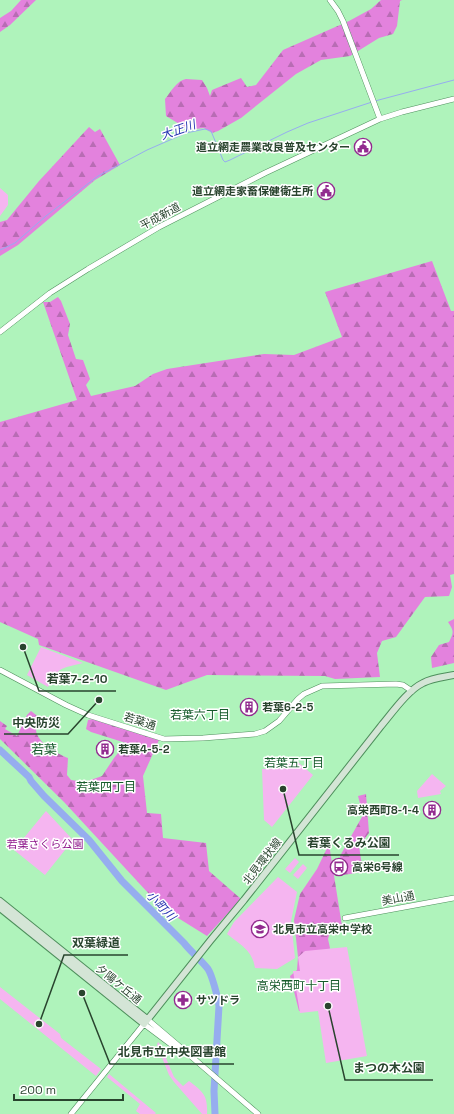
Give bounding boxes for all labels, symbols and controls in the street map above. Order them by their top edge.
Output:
water label: 大正川 [158,116,200,143]
public building icon: 道立網走農業改良普及センター [353,137,373,157]
place label: 道立網走農業改良普及センター [196,140,350,154]
public building icon: 道立網走家畜保健衛生所 [316,181,336,201]
place label: 道立網走家畜保健衛生所 [192,184,313,198]
street label: 平成新道 [137,199,183,233]
callout: 若葉7-2-10 [39,667,116,691]
text: 若葉7-2-10 [47,671,108,687]
building icon: 若葉6-2-5 [239,697,259,717]
place label: 若葉6-2-5 [262,700,314,714]
district label: 若葉六丁目 [170,707,230,723]
street label: 若葉通 [122,709,158,733]
callout: 中央防災 [4,710,68,734]
text: 中央防災 [12,715,60,731]
building icon: 若葉4-5-2 [95,739,115,759]
district label: 若葉 [31,741,57,758]
place label: 若葉4-5-2 [118,742,170,756]
district label: 若葉五丁目 [264,755,324,771]
district label: 若葉四丁目 [76,779,136,795]
building icon: 高栄西町8-1-4 [422,800,442,820]
place label: 高栄西町8-1-4 [347,803,419,817]
callout: 若葉くるみ公園 [299,831,399,855]
street label: 北見環状線 [240,835,284,887]
text: 若葉くるみ公園 [307,835,391,851]
park label: 若葉さくら公園 [7,837,84,851]
bus stop icon: 高栄6号線 [329,857,349,877]
place label: 高栄6号線 [352,860,403,874]
water label: 小町川 [143,887,181,926]
street label: 美山通 [380,888,416,908]
school or university icon: 北見市立高栄中学校 [250,919,270,939]
place label: 北見市立高栄中学校 [273,922,372,936]
callout: 双葉緑道 [64,931,128,955]
text: 双葉緑道 [72,935,120,951]
street label: 夕陽ケ丘通 [93,961,145,1007]
district label: 高栄西町十丁目 [257,978,341,994]
pharmacy icon: サツドラ [173,990,193,1010]
place label: サツドラ [196,993,240,1007]
callout: 北見市立中央図書館 [110,1040,234,1064]
text: 北見市立中央図書館 [118,1044,226,1060]
callout: まつの木公園 [345,1056,433,1080]
text: まつの木公園 [353,1060,425,1076]
scale bar [14,1076,123,1102]
text: 200 m [20,1082,56,1098]

